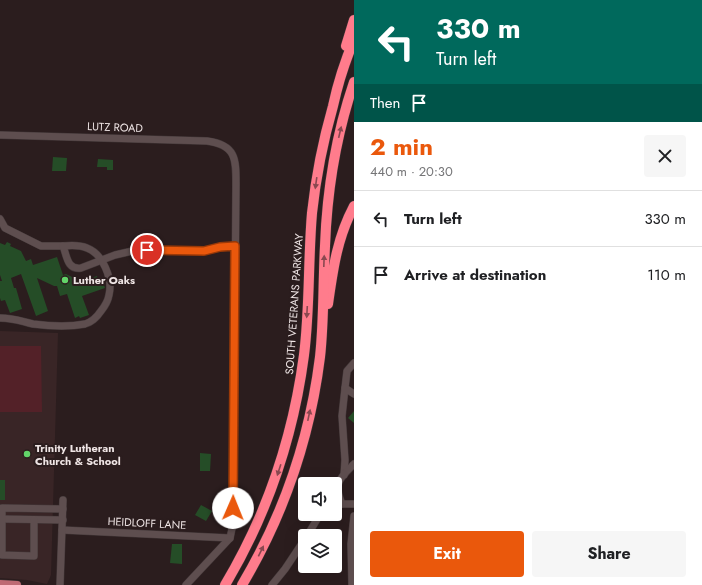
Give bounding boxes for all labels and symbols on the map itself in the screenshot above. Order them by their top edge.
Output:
street label: LUTZ ROAD [87,118,144,136]
one-way arrow [337,126,343,138]
one-way arrow [313,177,319,189]
street label: SOUTH VETERANS PARKWAY [281,232,307,375]
pin [130,233,164,267]
one-way arrow [321,254,327,267]
place label: Luther Oaks [73,272,135,288]
marker: Luther Oaks [60,275,70,285]
one-way arrow [304,306,310,319]
one-way arrow [307,409,313,421]
place label: Trinity Lutheran Church & School [35,440,121,469]
marker: Trinity Lutheran Church & School [22,449,32,459]
one-way arrow [276,464,282,476]
position arrow [212,487,254,529]
street label: HEIDLOFF LANE [107,513,187,533]
one-way arrow [258,545,264,557]

